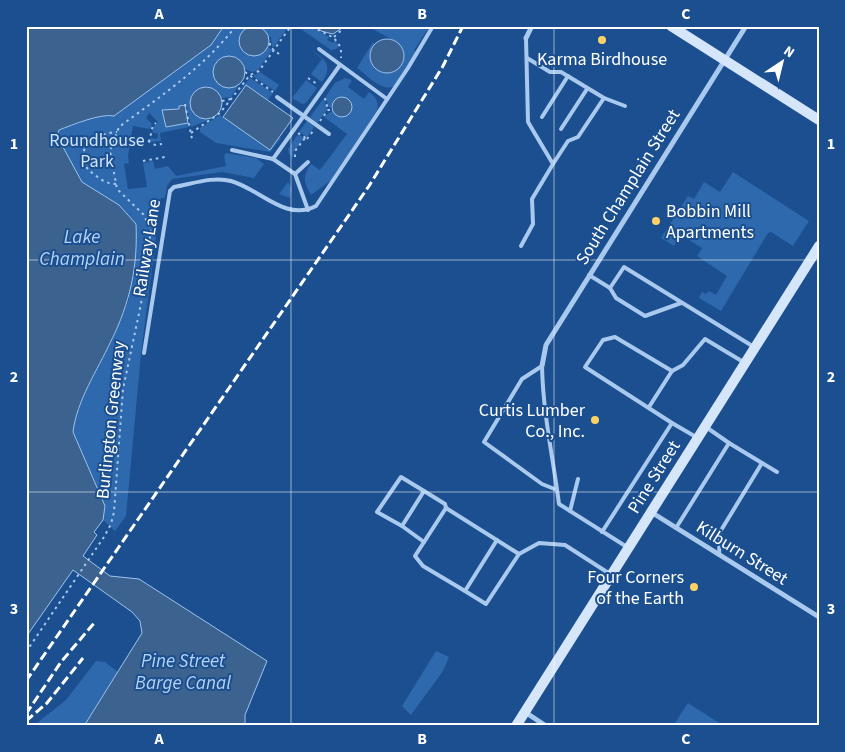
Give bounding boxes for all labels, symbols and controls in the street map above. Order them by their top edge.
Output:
text: A [153,3,164,25]
text: B [417,3,427,25]
text: C [681,3,691,25]
marker: Karma Birdhouse [596,34,608,46]
north arrow [758,38,808,88]
text: N [779,41,798,63]
place label: Karma Birdhouse [537,47,667,72]
street label: South Champlain Street [570,104,686,270]
park label: Roundhouse Park [49,128,145,174]
text: 1 [10,133,18,155]
text: 1 [827,133,835,155]
street label: Railway Lane [127,197,167,299]
place label: Bobbin Mill Apartments [666,199,754,245]
marker: Bobbin Mill Apartments [650,215,662,227]
water label: Lake Champlain [39,224,125,273]
street label: Burlington Greenway [90,339,132,500]
text: 2 [10,366,18,388]
text: 2 [827,366,835,388]
place label: Curtis Lumber Co., Inc. [479,398,586,444]
marker: Curtis Lumber Co., Inc. [589,414,601,426]
street label: Pine Street [622,436,686,518]
street label: Kilburn Street [691,515,793,591]
place label: Four Corners of the Earth [587,565,684,611]
marker: Four Corners of the Earth [688,581,700,593]
text: 3 [10,598,18,620]
text: 3 [827,598,835,620]
water label: Pine Street Barge Canal [135,648,231,697]
text: A [153,728,164,750]
text: B [417,728,427,750]
text: C [681,728,691,750]

